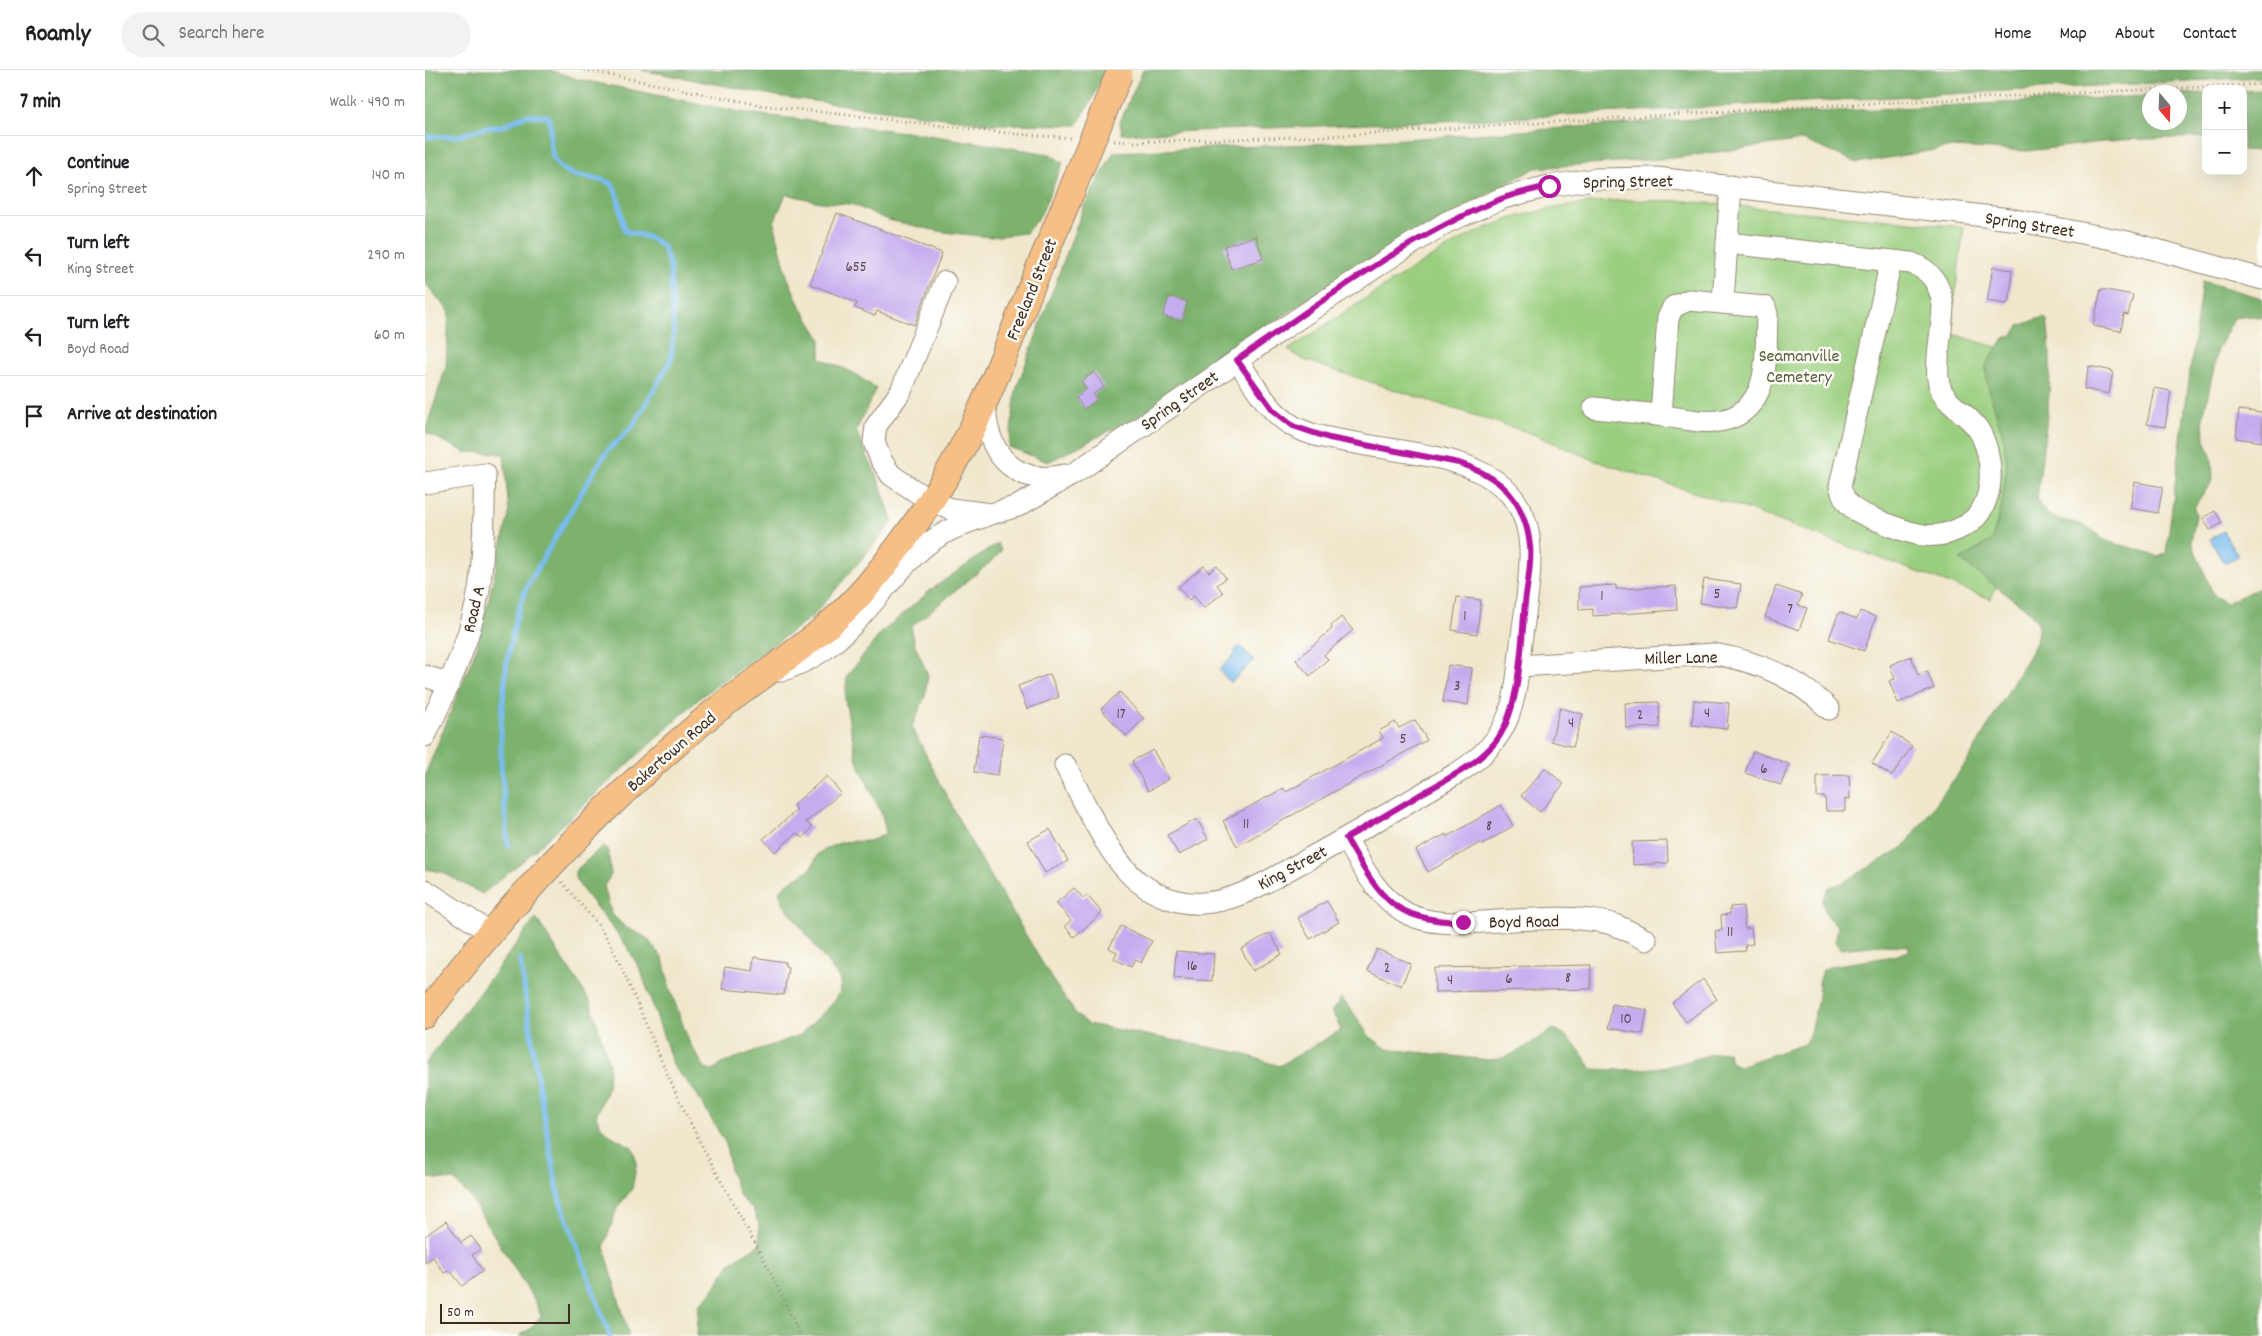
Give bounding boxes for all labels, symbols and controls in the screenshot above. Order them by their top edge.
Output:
search box [121,12,471,57]
text: Roamly [25,18,91,52]
icon: search [139,21,167,49]
text: Search here [179,21,264,48]
text: Home [1994,22,2031,47]
text: Map [2059,22,2087,47]
text: About [2115,22,2155,47]
text: Contact [2183,22,2237,47]
north arrow [2142,85,2187,130]
map controls [2202,85,2247,175]
button: + [2202,85,2247,130]
text: 7 min [20,88,61,118]
text: Walk · 490 m [330,91,405,114]
button: − [2202,130,2247,175]
text: Continue [67,151,129,178]
icon: ahead [20,162,48,190]
text: 140 m [371,164,405,187]
street label: Spring Street [1583,170,1674,197]
route start [1538,175,1561,198]
text: Spring Street [67,178,147,201]
street label: Spring Street [1983,207,2076,246]
text: Turn left [67,231,130,258]
street label: Freeland Street [1002,235,1065,345]
icon: left [20,242,48,270]
text: 290 m [367,244,405,267]
house number: 655 [845,257,867,279]
text: King Street [67,258,134,281]
text: Turn left [67,311,130,338]
icon: left [20,322,48,350]
text: 60 m [374,324,405,347]
text: Boyd Road [67,338,129,361]
park label: Seamanville Cemetery [1759,345,1839,391]
street label: Spring Street [1136,366,1225,438]
icon: arrive [20,402,48,430]
text: Arrive at destination [67,402,217,429]
street label: Road A [458,583,493,636]
house number: 5 [1714,584,1721,606]
house number: 1 [1600,586,1604,608]
house number: 7 [1787,599,1793,621]
house number: 1 [1463,606,1467,628]
street label: Miller Lane [1644,646,1718,673]
house number: 3 [1454,676,1460,698]
house number: 4 [1704,703,1710,725]
house number: 17 [1116,704,1126,726]
house number: 2 [1637,705,1643,727]
street label: Bakertown Road [622,707,723,799]
house number: 4 [1568,713,1574,735]
house number: 5 [1400,729,1407,751]
house number: 6 [1760,759,1768,781]
house number: 11 [1243,814,1249,836]
house number: 8 [1486,816,1492,838]
street label: King Street [1254,840,1333,898]
street label: Boyd Road [1489,910,1559,937]
route end [1452,911,1475,934]
house number: 11 [1727,922,1733,944]
house number: 16 [1187,956,1197,978]
house number: 2 [1384,958,1390,980]
house number: 8 [1565,968,1571,990]
house number: 6 [1505,969,1513,991]
house number: 4 [1447,970,1453,992]
house number: 10 [1620,1009,1632,1031]
scale bar [440,1301,570,1324]
text: 50 m [447,1303,474,1323]

